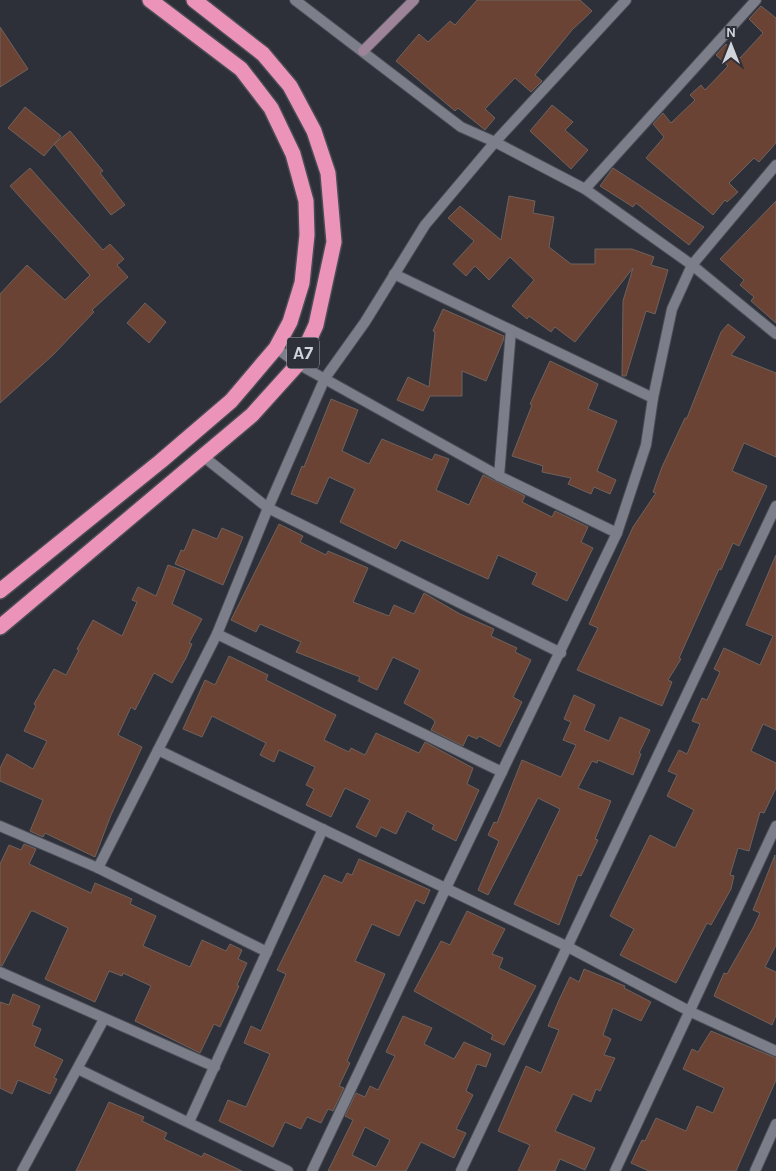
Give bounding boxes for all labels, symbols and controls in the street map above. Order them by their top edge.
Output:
north arrow [706,20,756,70]
text: N [726,24,736,41]
road number: A7 [287,338,319,368]

